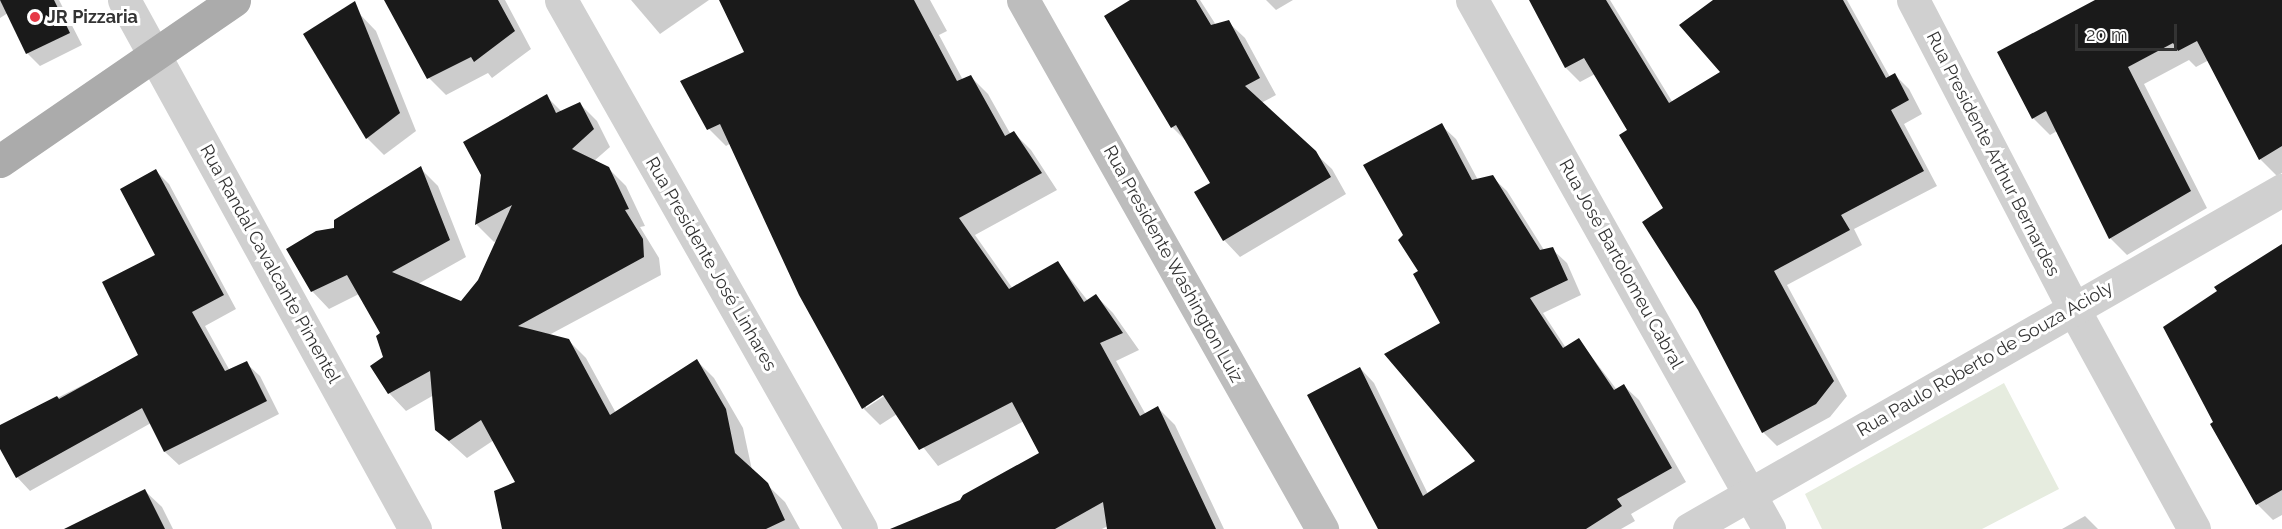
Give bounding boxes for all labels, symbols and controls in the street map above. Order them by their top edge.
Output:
place label: JR Pizzaria [47,6,138,28]
marker: JR Pizzaria [28,10,42,24]
scale bar [2078,12,2180,50]
text: 20 m [2086,24,2128,45]
street label: Rua Presidente Arthur Bernardes [1921,28,2065,280]
street label: Rua Randal Cavalcante Pimentel [195,141,345,387]
street label: Rua Presidente Washington Luiz [1099,141,1247,387]
street label: Rua Presidente José Linhares [641,153,781,375]
street label: Rua José Bartolomeu Cabral [1554,155,1688,373]
street label: Rua Paulo Roberto de Souza Acioly [1853,277,2117,441]

